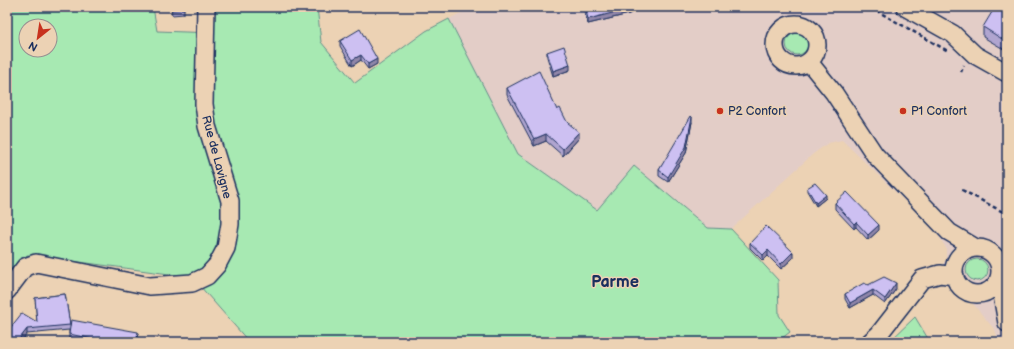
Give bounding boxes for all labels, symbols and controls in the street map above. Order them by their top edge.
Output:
north arrow [18,18,58,58]
text: N [26,39,40,54]
place label: P2 Confort [728,104,787,119]
place label: P1 Confort [911,104,967,119]
marker: P2 Confort [715,106,725,116]
marker: P1 Confort [898,106,908,116]
street label: Rue de Lavigne [198,114,235,200]
district label: Parme [591,273,639,292]

